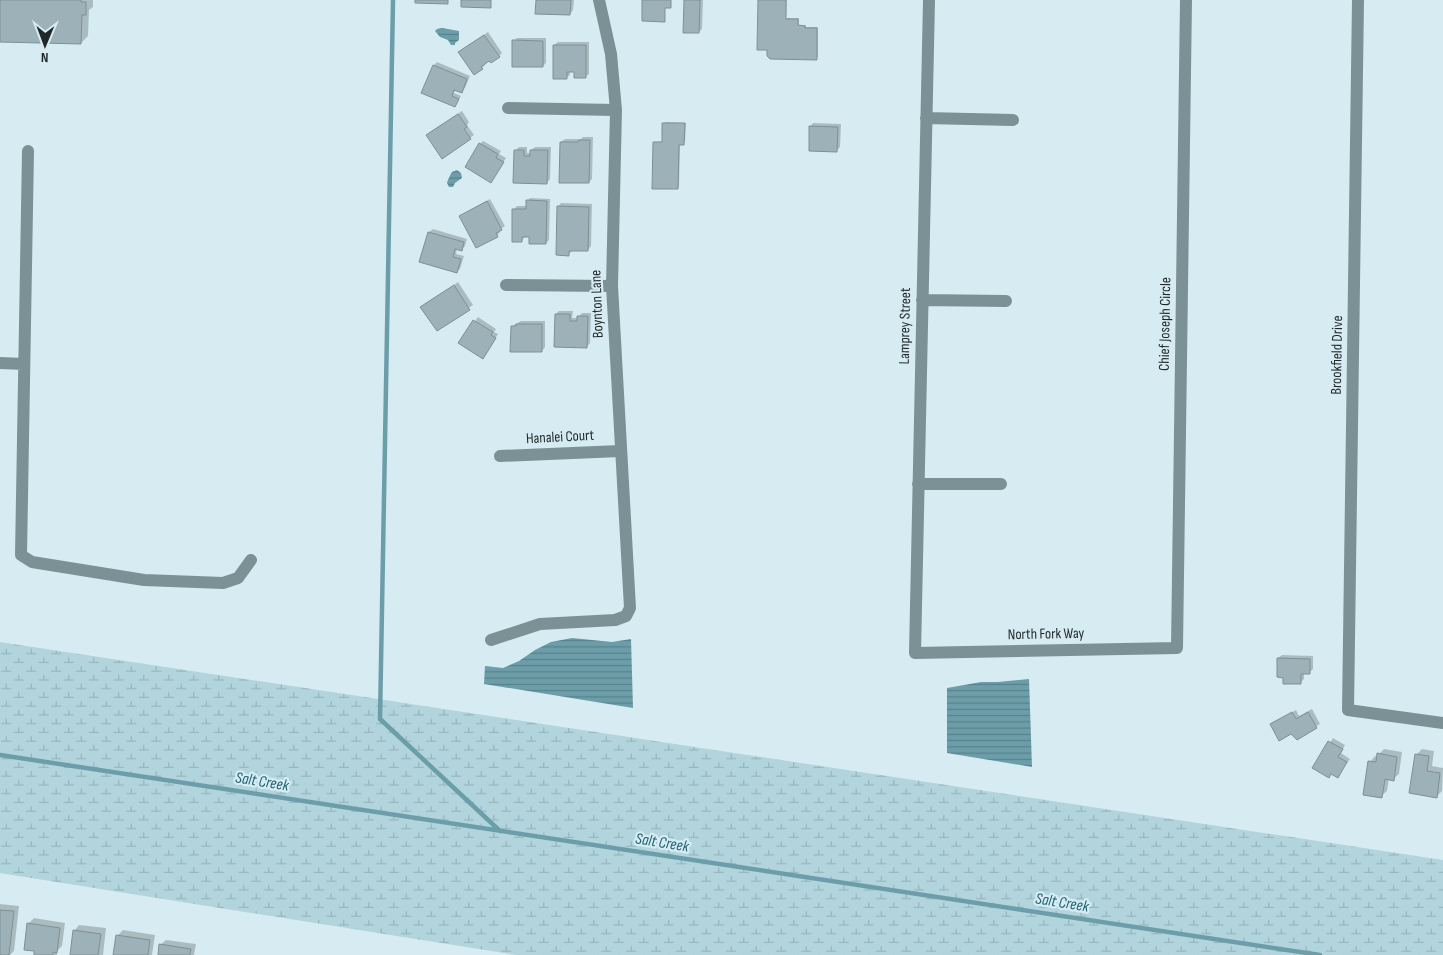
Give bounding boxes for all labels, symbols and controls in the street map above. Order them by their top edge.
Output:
north arrow [20,20,70,70]
text: N [41,49,49,66]
street label: Boynton Lane [586,270,608,338]
street label: Chief Joseph Circle [1155,277,1175,371]
street label: Lamprey Street [895,287,915,365]
street label: Brookfield Drive [1327,315,1347,395]
street label: Hanalei Court [525,426,595,448]
street label: North Fork Way [1007,624,1085,644]
water label: Salt Creek [234,768,291,796]
water label: Salt Creek [634,829,691,857]
water label: Salt Creek [1034,889,1091,917]

